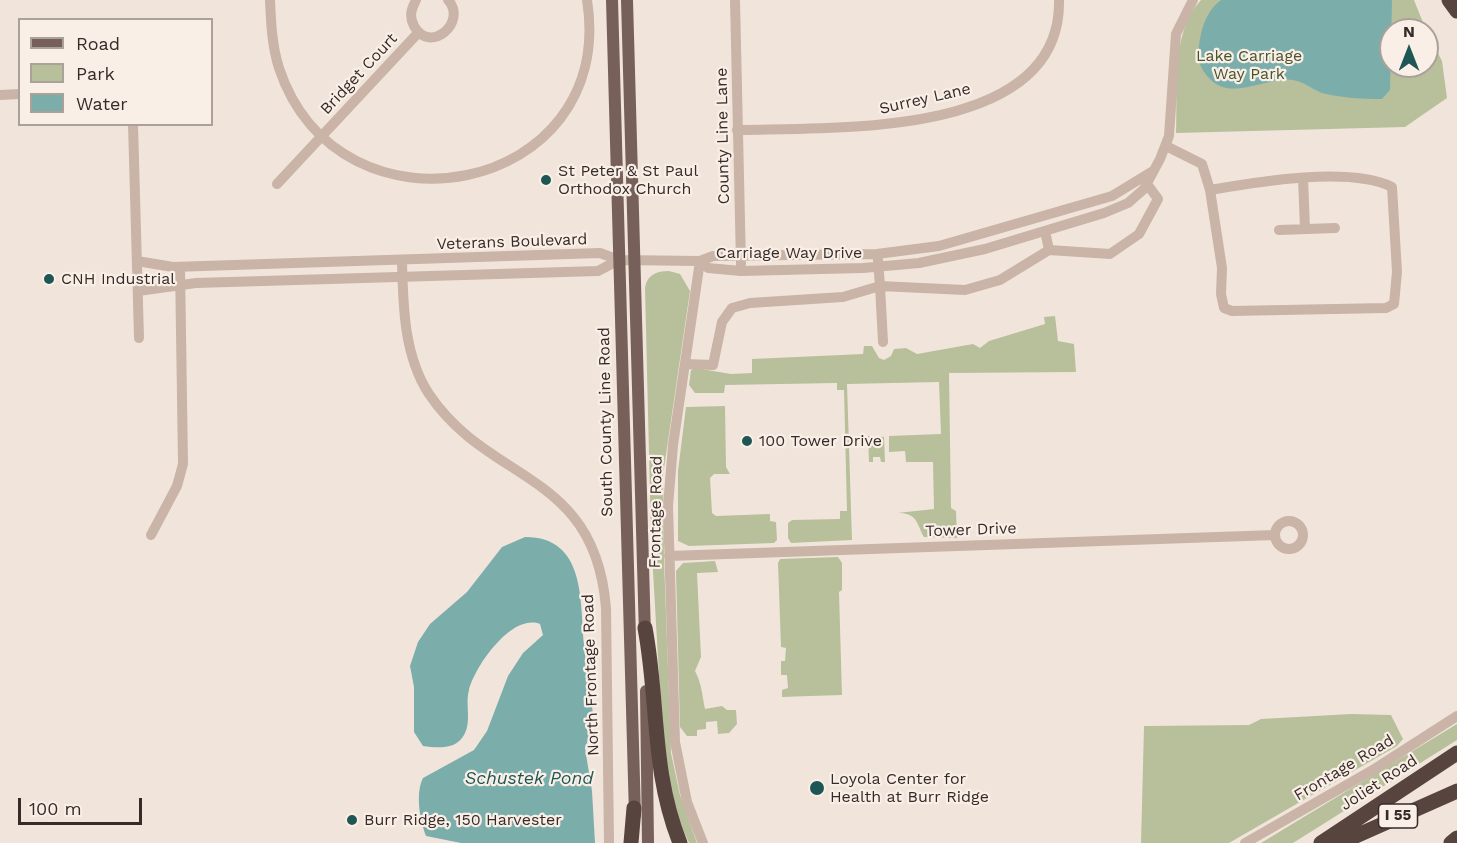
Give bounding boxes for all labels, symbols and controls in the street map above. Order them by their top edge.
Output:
legend [18,18,213,126]
north arrow [1379,18,1439,78]
text: N [1403,22,1415,41]
street label: Bridget Court [316,29,402,119]
text: Road [76,33,120,54]
park label: Lake Carriage Way Park [1196,46,1302,84]
text: Park [76,63,115,84]
street label: County Line Lane [712,67,734,205]
street label: Surrey Lane [877,79,973,119]
text: Water [76,93,128,114]
place label: St Peter & St Paul Orthodox Church [558,161,698,199]
marker: St Peter & St Paul Orthodox Church [539,173,553,187]
street label: Veterans Boulevard [436,230,588,254]
street label: Carriage Way Drive [716,243,862,263]
place label: CNH Industrial [61,269,175,289]
marker: CNH Industrial [42,272,56,286]
street label: South County Line Road [595,327,617,517]
place label: 100 Tower Drive [759,431,882,451]
marker: 100 Tower Drive [740,434,754,448]
street label: Frontage Road [645,455,667,569]
street label: Tower Drive [925,519,1017,541]
street label: North Frontage Road [579,594,603,756]
street label: Frontage Road [1291,731,1397,805]
street label: Joliet Road [1337,751,1421,815]
water label: Schustek Pond [465,768,593,790]
place label: Loyola Center for Health at Burr Ridge [830,769,989,807]
marker: Loyola Center for Health at Burr Ridge [808,779,826,797]
scale bar [21,786,146,824]
text: 100 m [29,798,82,819]
road number: I 55 [1378,804,1418,828]
place label: Burr Ridge, 150 Harvester [364,810,562,830]
marker: Burr Ridge, 150 Harvester [345,813,359,827]

